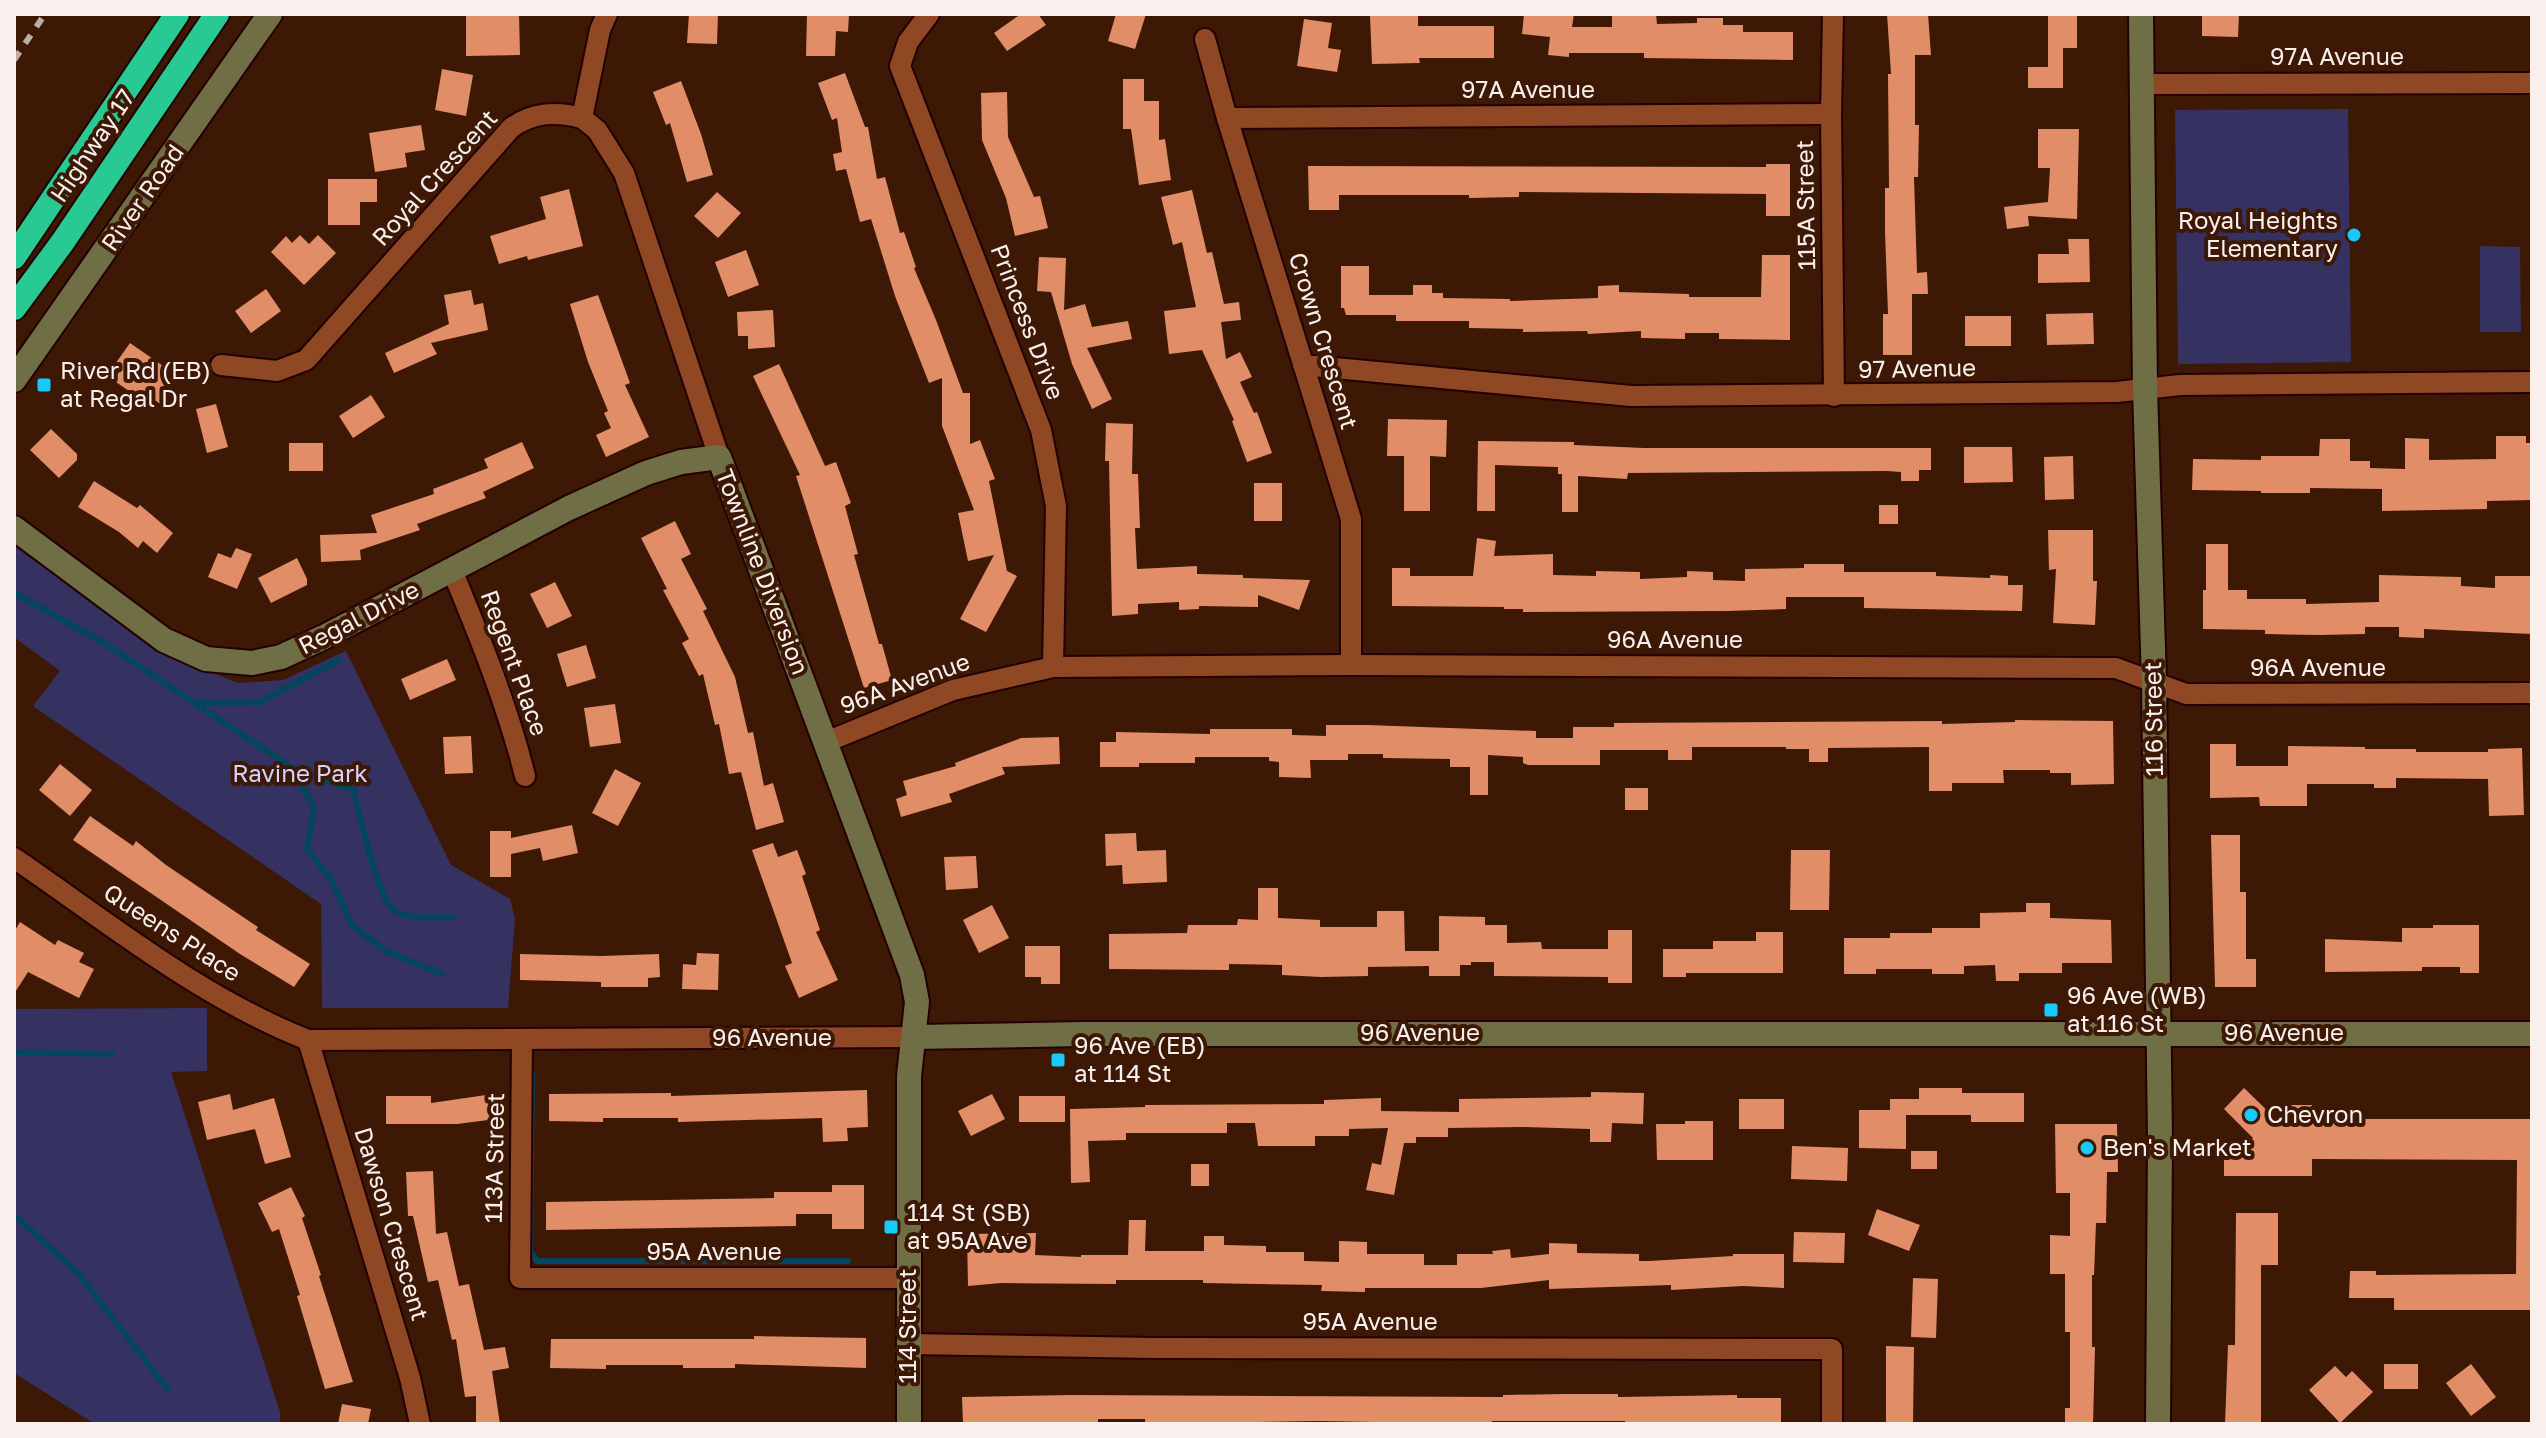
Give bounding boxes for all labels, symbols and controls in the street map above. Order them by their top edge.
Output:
street label: 97A Avenue [2270,41,2404,70]
street label: 97A Avenue [1461,74,1595,103]
street label: Highway 17 [43,83,140,207]
street label: Royal Crescent [365,103,503,251]
street label: River Road [94,138,189,256]
street label: 115A Street [1789,140,1820,270]
place label: Royal Heights Elementary [2178,205,2338,262]
marker: Royal Heights Elementary [2345,226,2363,244]
street label: Princess Drive [985,240,1071,403]
street label: Crown Crescent [1284,249,1365,432]
street label: 97 Avenue [1858,352,1976,383]
place label: River Rd (EB) at Regal Dr [60,355,211,412]
marker: River Rd (EB) at Regal Dr [35,376,53,394]
street label: Townline Diversion [711,465,816,678]
street label: Regal Drive [293,574,423,659]
street label: Regent Place [476,586,555,739]
street label: 96A Avenue [1607,624,1743,653]
street label: 96A Avenue [836,646,973,719]
street label: 96A Avenue [2250,652,2386,681]
street label: 116 Street [2137,661,2168,777]
park label: Ravine Park [232,758,368,787]
street label: Queens Place [99,877,247,987]
place label: 96 Ave (WB) at 116 St [2067,980,2207,1037]
marker: 96 Ave (WB) at 116 St [2042,1001,2060,1019]
street label: 96 Avenue [1360,1017,1480,1046]
street label: 96 Avenue [2224,1017,2344,1046]
street label: 96 Avenue [712,1022,832,1051]
place label: 96 Ave (EB) at 114 St [1074,1030,1206,1087]
marker: 96 Ave (EB) at 114 St [1049,1051,1067,1069]
street label: 113A Street [478,1093,509,1223]
place label: Chevron [2267,1099,2363,1128]
marker: Chevron [2242,1106,2260,1124]
street label: Dawson Crescent [349,1123,436,1324]
place label: Ben's Market [2103,1132,2252,1161]
marker: Ben's Market [2078,1139,2096,1157]
place label: 114 St (SB) at 95A Ave [907,1197,1031,1254]
marker: 114 St (SB) at 95A Ave [882,1218,900,1236]
street label: 95A Avenue [646,1236,782,1265]
street label: 114 Street [892,1269,921,1383]
street label: 95A Avenue [1302,1306,1438,1335]

